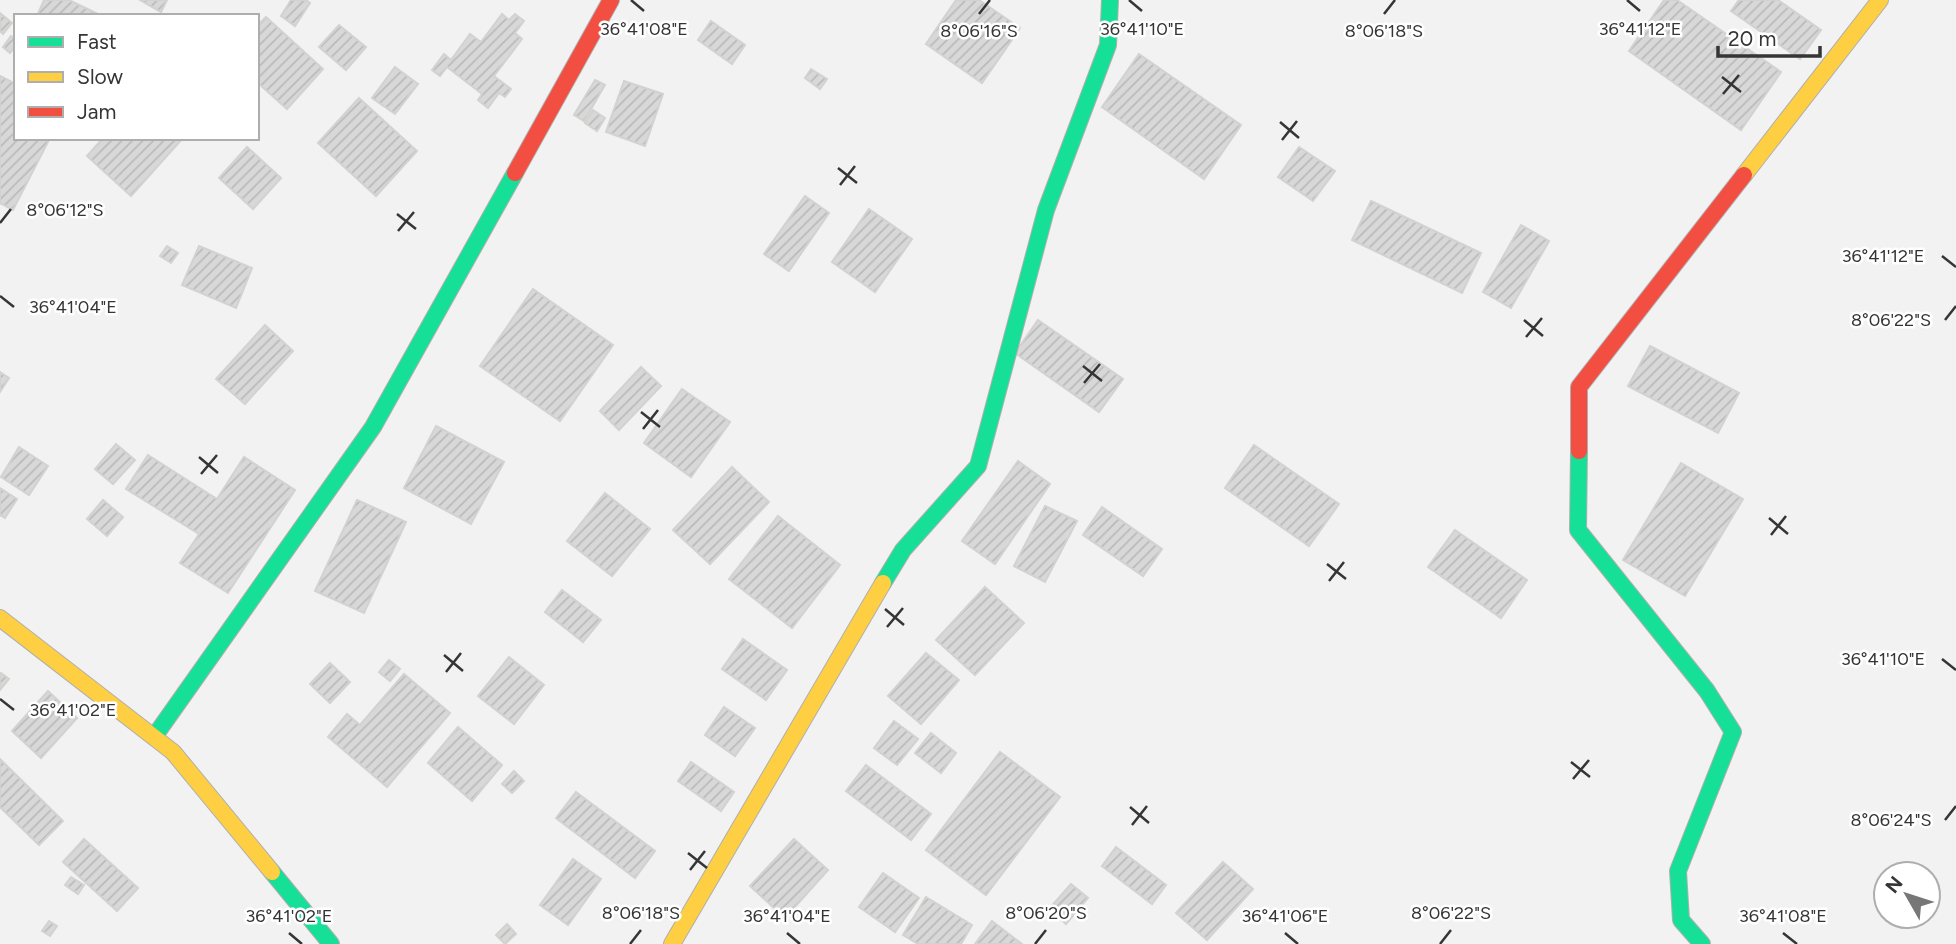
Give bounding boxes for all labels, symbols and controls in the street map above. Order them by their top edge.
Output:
legend [14,14,259,140]
scale bar [1718,14,1820,58]
text: 36°41'08"E [600,18,688,40]
text: 36°41'10"E [1100,18,1184,40]
text: 36°41'12"E [1599,18,1681,40]
text: 8°06'16"S [940,20,1018,42]
text: 8°06'18"S [1345,20,1423,42]
text: 20 m [1728,26,1776,51]
text: Fast [77,29,117,54]
text: Slow [77,64,123,89]
text: Jam [77,99,116,124]
text: 8°06'12"S [26,199,104,221]
text: 36°41'12"E [1842,245,1924,267]
text: 36°41'04"E [29,296,117,318]
text: 8°06'22"S [1851,309,1931,331]
text: 36°41'10"E [1841,648,1925,670]
text: 36°41'02"E [30,699,116,721]
text: 8°06'24"S [1850,809,1932,831]
north arrow [1872,860,1942,930]
text: N [1881,872,1908,898]
text: 8°06'18"S [602,902,680,924]
text: 8°06'20"S [1005,902,1087,924]
text: 8°06'22"S [1411,902,1491,924]
text: 36°41'02"E [246,905,332,927]
text: 36°41'04"E [743,905,831,927]
text: 36°41'06"E [1242,905,1328,927]
text: 36°41'08"E [1739,905,1827,927]

